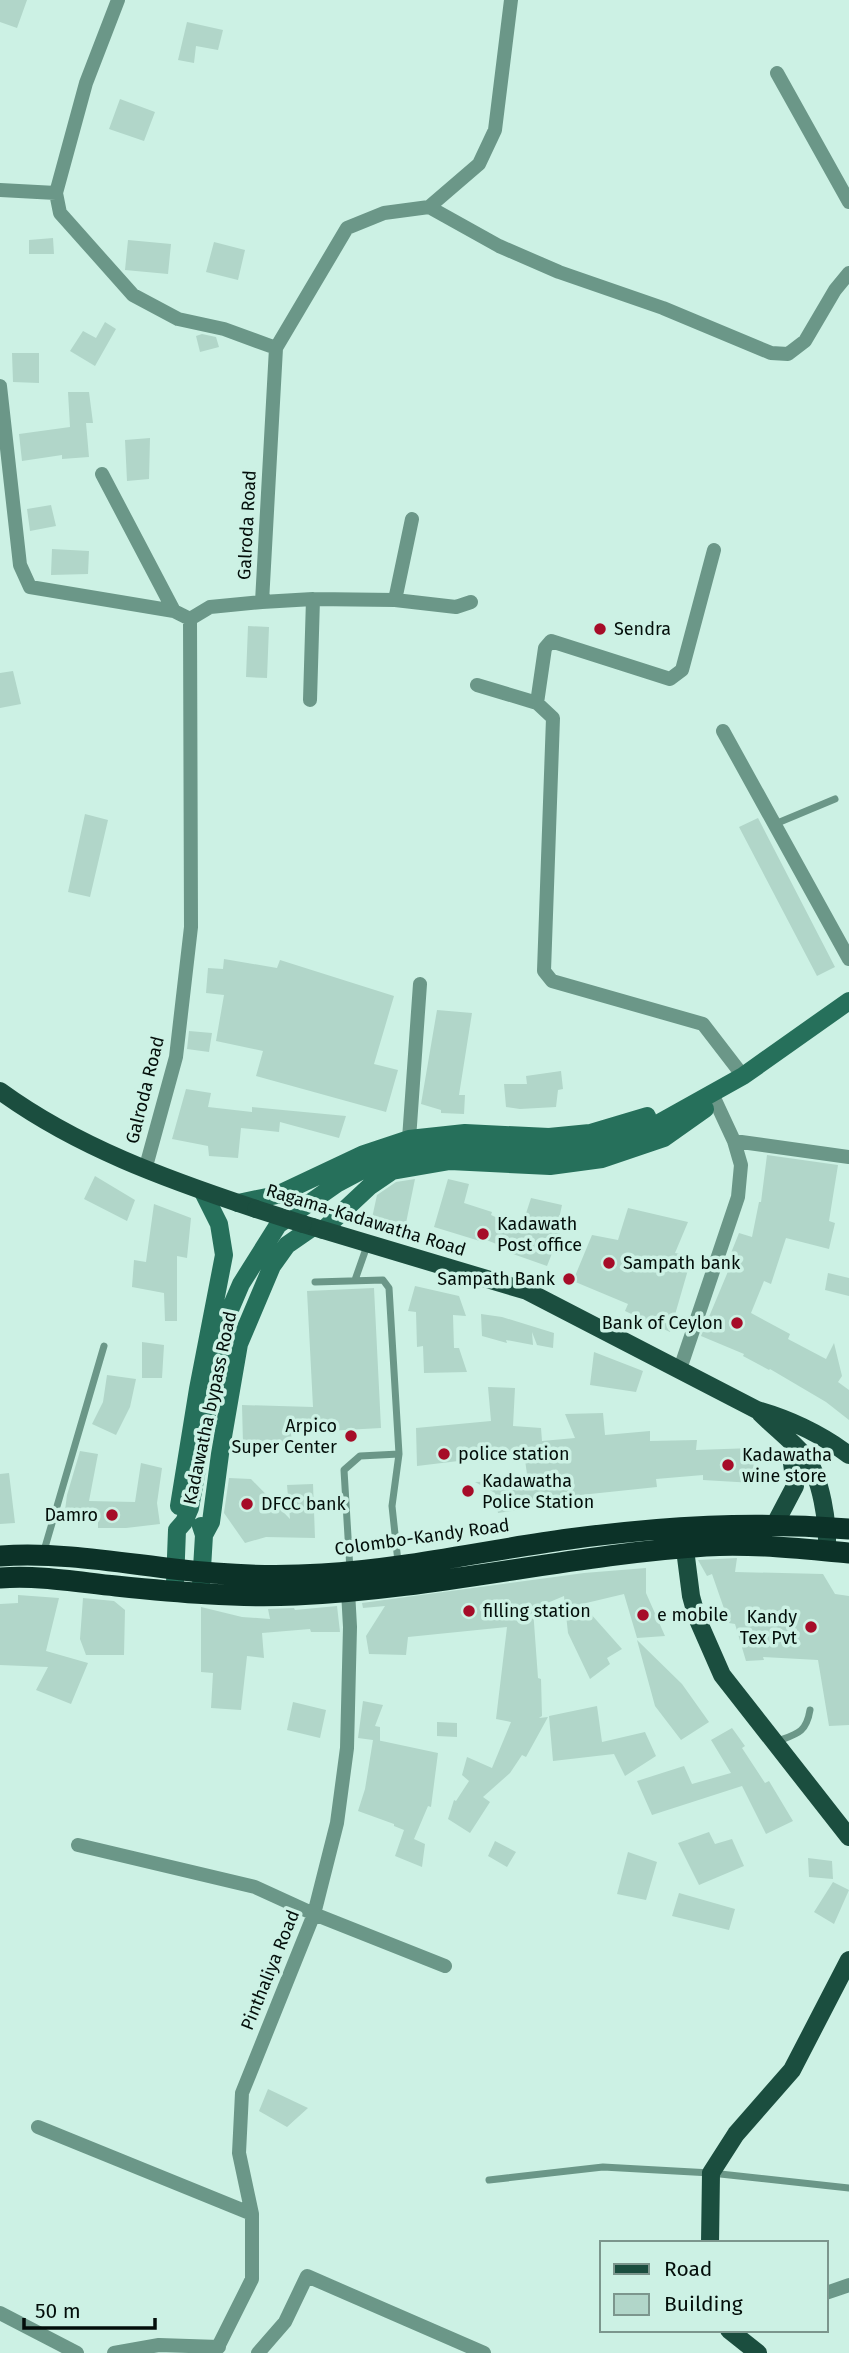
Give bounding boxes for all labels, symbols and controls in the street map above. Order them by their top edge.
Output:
street label: Galroda Road [233,469,261,581]
place label: Sendra [614,618,671,640]
marker: Sendra [592,621,608,637]
street label: Galroda Road [121,1034,169,1146]
street label: Ragama-Kadawatha Road [263,1179,469,1261]
place label: Kadawath Post office [497,1213,582,1256]
marker: Kadawath Post office [475,1226,491,1242]
place label: Sampath bank [623,1252,741,1274]
marker: Sampath bank [601,1255,617,1271]
place label: Sampath Bank [437,1268,556,1290]
marker: Sampath Bank [561,1271,577,1287]
street label: Kadawatha bypass Road [179,1309,241,1507]
place label: Bank of Ceylon [602,1312,723,1334]
marker: Bank of Ceylon [729,1315,745,1331]
place label: Arpico Super Center [231,1415,337,1458]
marker: Arpico Super Center [343,1428,359,1444]
place label: police station [458,1443,570,1465]
place label: Kadawatha wine store [742,1444,832,1487]
marker: police station [436,1446,452,1462]
marker: Kadawatha wine store [720,1457,736,1473]
place label: Kadawatha Police Station [482,1470,594,1513]
marker: Kadawatha Police Station [460,1483,476,1499]
place label: DFCC bank [261,1493,347,1515]
marker: DFCC bank [239,1496,255,1512]
place label: Damro [44,1504,98,1526]
marker: Damro [104,1507,120,1523]
street label: Colombo-Kandy Road [333,1514,511,1560]
place label: filling station [483,1600,591,1622]
marker: filling station [461,1603,477,1619]
place label: e mobile [657,1604,728,1626]
place label: Kandy Tex Pvt [740,1606,798,1649]
marker: e mobile [635,1607,651,1623]
marker: Kandy Tex Pvt [803,1619,819,1635]
street label: Pinthaliya Road [236,1907,304,2033]
legend [600,2241,828,2332]
text: Road [664,2256,712,2282]
scale bar [24,2286,156,2330]
text: Building [664,2291,743,2317]
text: 50 m [35,2298,81,2324]

